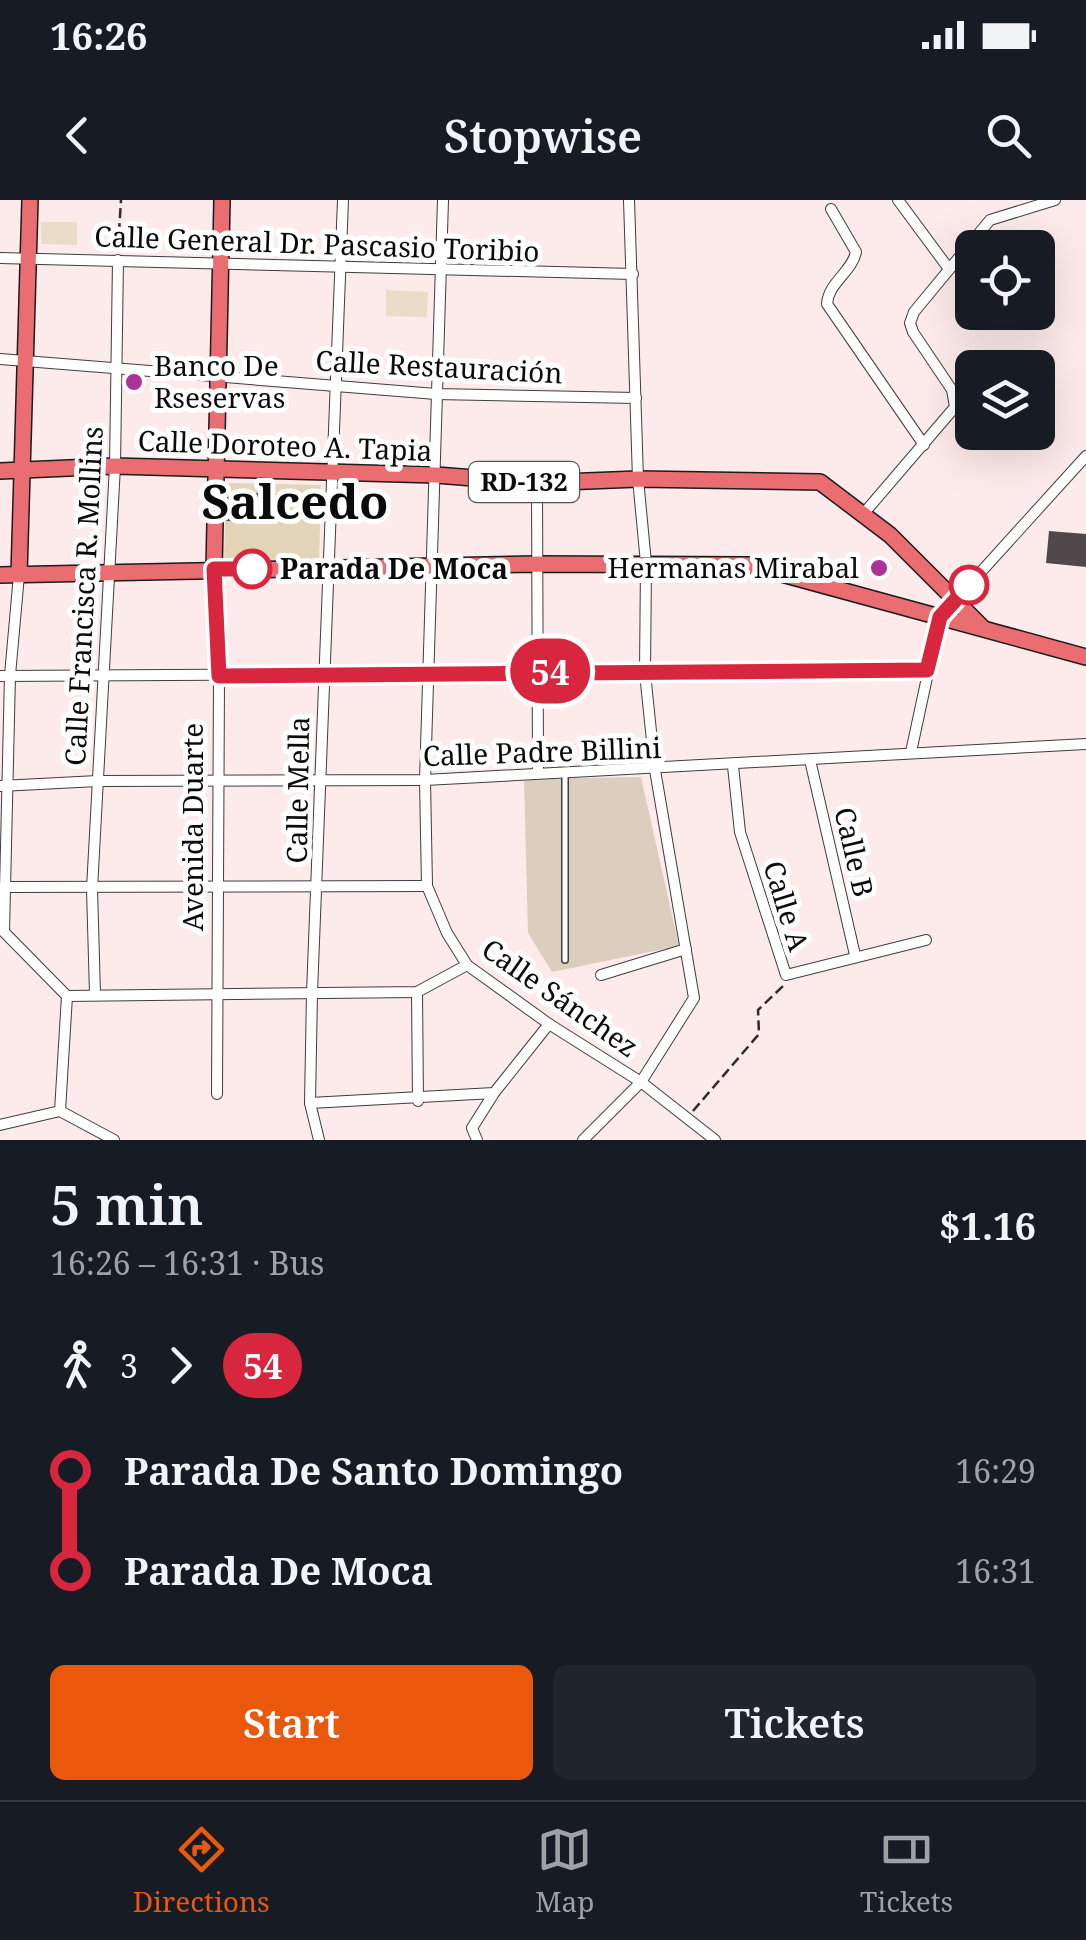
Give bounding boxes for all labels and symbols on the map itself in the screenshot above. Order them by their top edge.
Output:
street label: Calle General Dr. Pascasio Toribio [94,216,540,270]
street label: Calle Restauración [315,341,564,391]
place label: Banco De Rseservas [154,346,285,416]
marker: Banco De Rseservas [123,371,145,393]
street label: Calle Doroteo A. Tapia [137,421,433,469]
street label: Calle Francisca R. Mollins [55,425,111,767]
road number: RD-132 [469,462,579,502]
district label: Salcedo [202,468,388,533]
place label: Hermanas Mirabal [607,548,859,586]
place label: Parada De Moca [280,549,508,587]
marker: Parada De Moca [233,550,271,588]
marker: Hermanas Mirabal [868,557,890,579]
unlabelled marker [950,566,988,604]
line badge: 54 [505,638,595,704]
street label: Calle Mella [277,716,317,864]
street label: Avenida Duarte [173,723,211,931]
street label: Calle Padre Billini [422,728,662,774]
street label: Calle B [826,803,884,900]
street label: Calle A [755,856,819,956]
street label: Calle Sánchez [475,929,646,1065]

